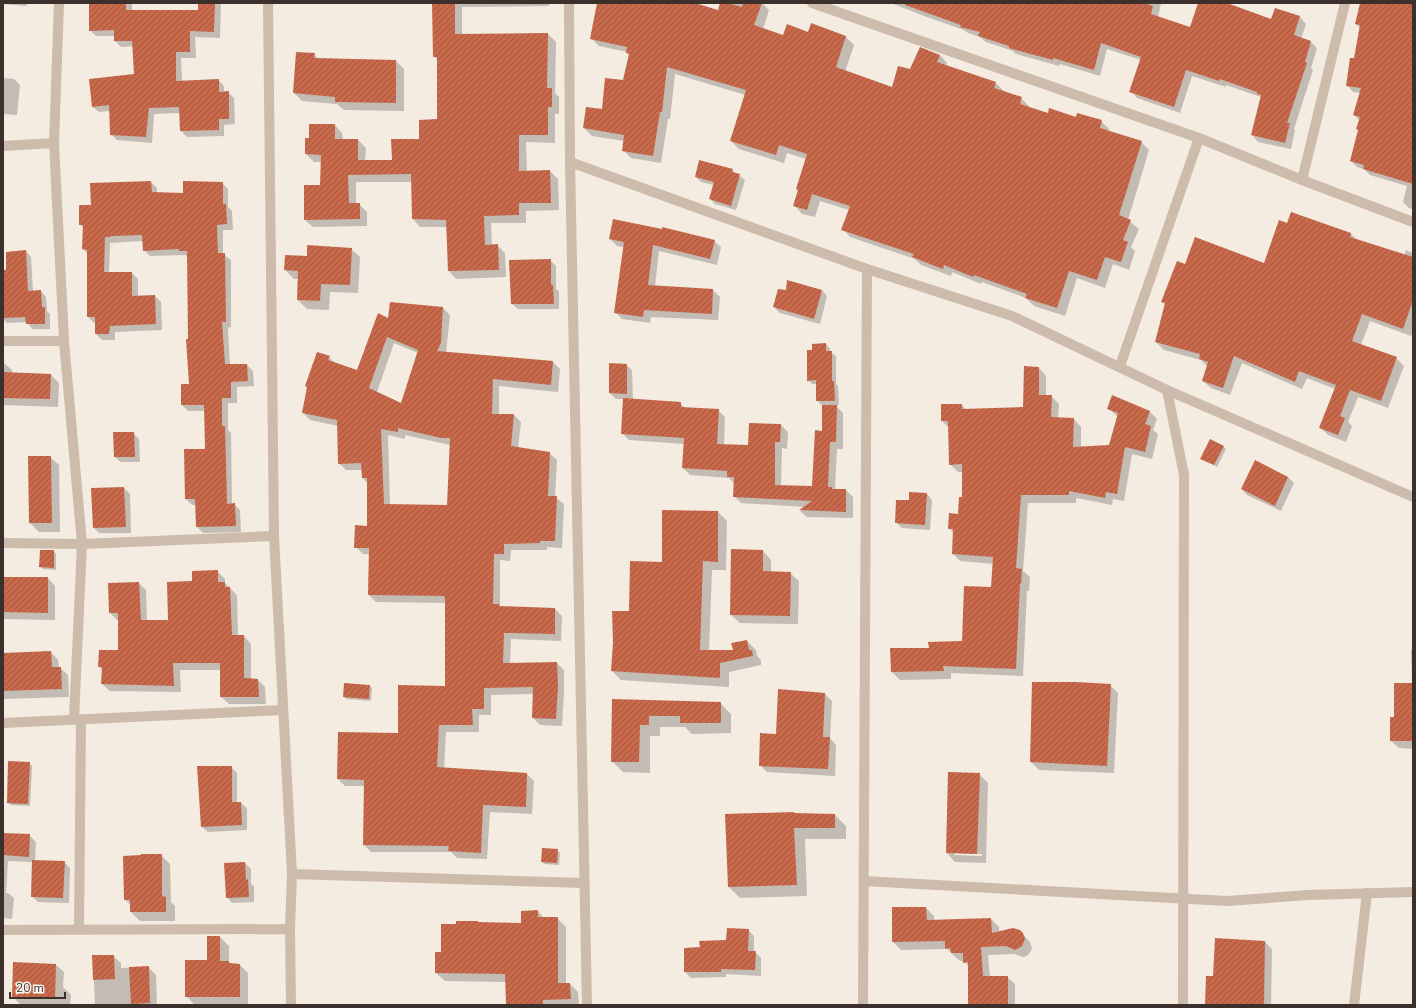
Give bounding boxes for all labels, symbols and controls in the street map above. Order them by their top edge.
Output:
scale bar [10,974,65,1000]
text: 20 m [16,980,44,996]

